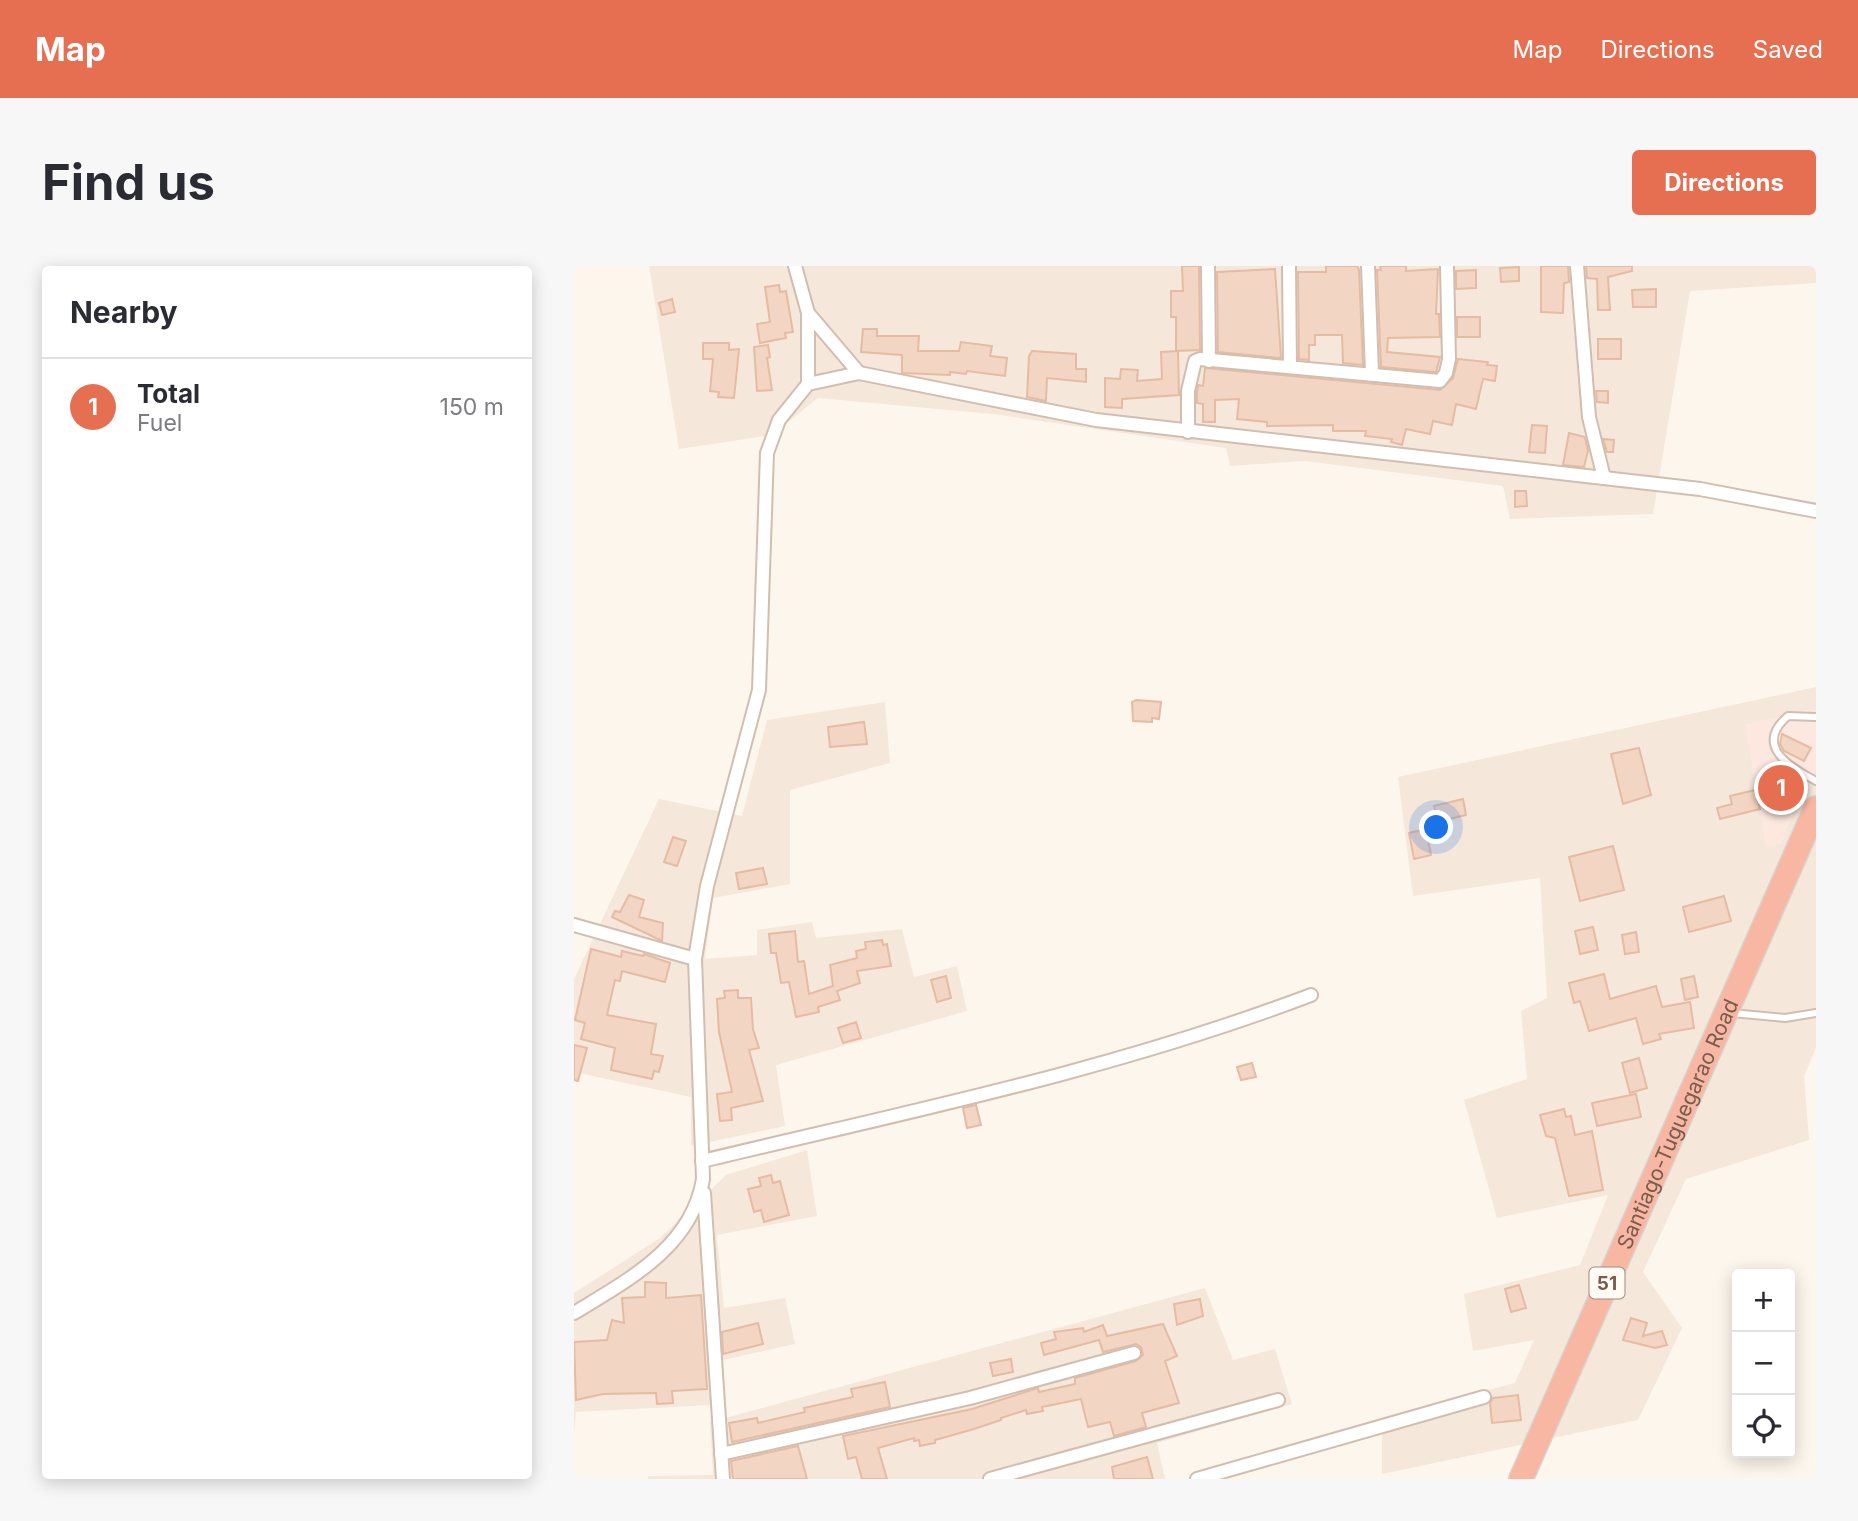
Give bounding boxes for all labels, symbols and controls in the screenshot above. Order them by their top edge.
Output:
text: Map [35,29,106,69]
text: Map [1513,35,1562,64]
text: Directions [1600,35,1715,64]
text: Saved [1753,35,1823,64]
button: Directions [1632,150,1816,215]
text: Find us [42,153,215,212]
text: Nearby [70,294,178,330]
text: Total [137,378,200,409]
text: 1 [88,393,98,421]
text: 150 m [440,393,504,421]
text: Fuel [137,409,182,437]
pin: 1 [1758,762,1804,814]
your location [1419,810,1453,844]
street label: Santiago-Tuguegarao Road [1611,995,1743,1253]
road number: 51 [1590,1267,1624,1298]
map controls [1732,1269,1795,1458]
button: + [1732,1269,1795,1332]
button: − [1732,1332,1795,1395]
button: locate [1732,1395,1795,1458]

